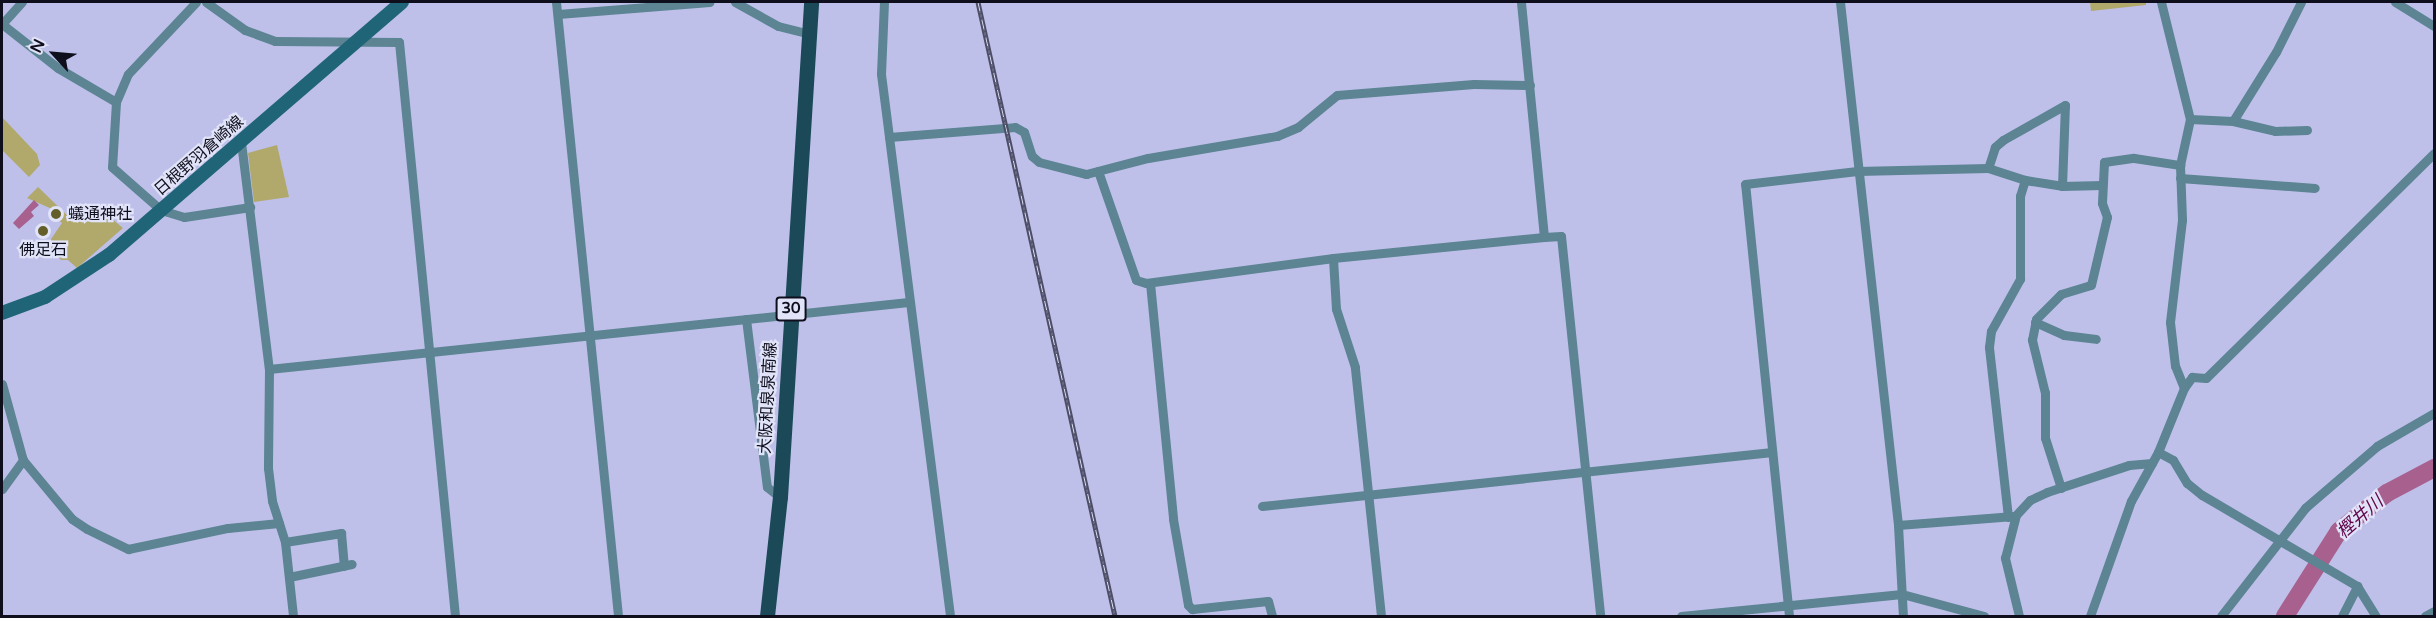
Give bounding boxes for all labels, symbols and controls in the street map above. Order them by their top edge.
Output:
north arrow [24,24,84,84]
text: N [26,36,50,56]
street label: 日根野羽倉崎線 [150,112,248,200]
place label: 蟻通神社 [68,204,132,224]
marker: 蟻通神社 [49,207,63,221]
marker: 佛足石 [36,224,50,238]
place label: 佛足石 [19,240,67,260]
road number: 30 [774,297,808,321]
street label: 大阪和泉泉南線 [755,342,781,454]
water label: 樫井川 [2333,491,2387,543]

